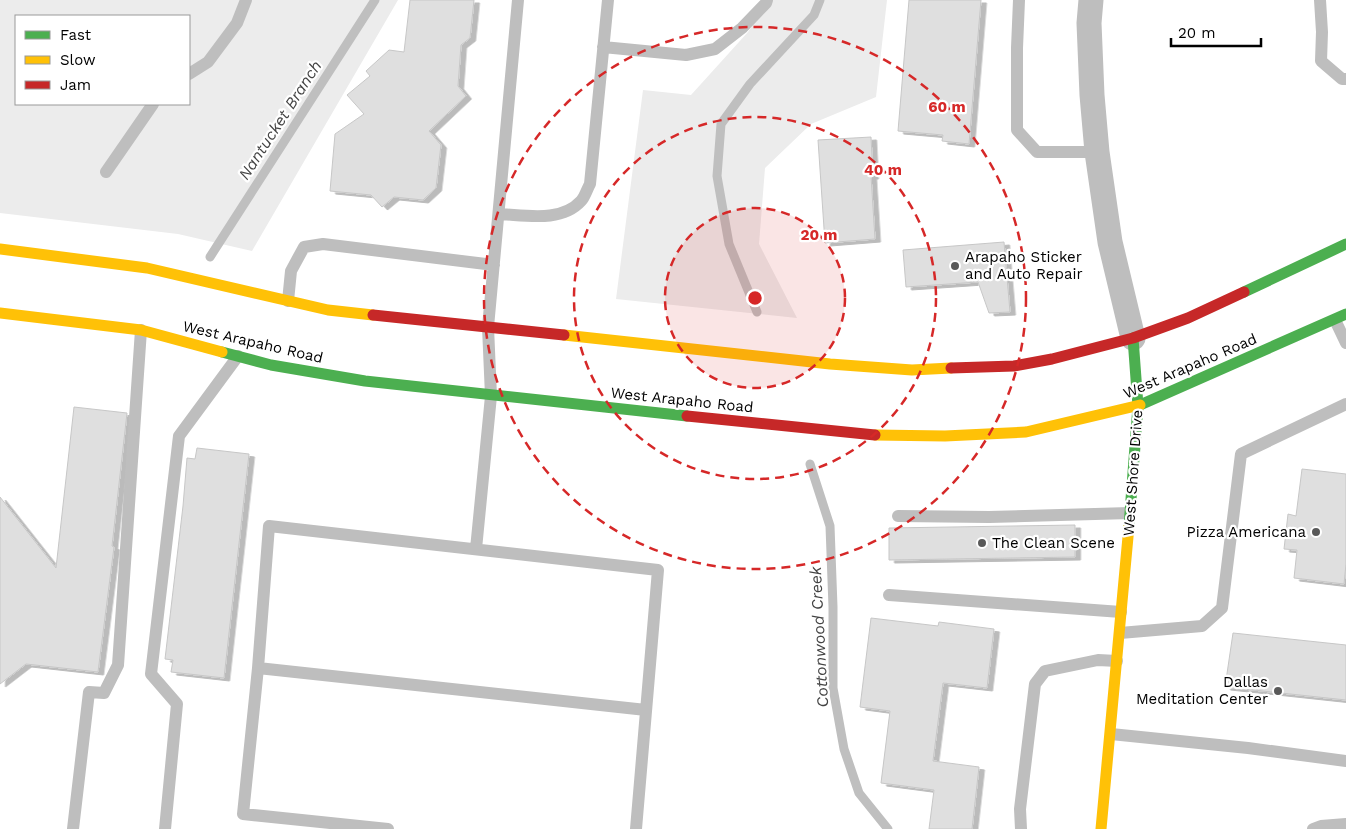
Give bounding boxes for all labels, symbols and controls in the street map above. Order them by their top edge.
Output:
legend [15,15,190,105]
scale bar [1171,15,1261,47]
text: 20 m [1178,24,1216,42]
text: Fast [60,26,92,44]
text: Slow [60,51,96,69]
water label: Nantucket Branch [234,57,326,183]
text: Jam [60,76,91,94]
text: 60 m [928,98,966,116]
text: 40 m [864,161,902,179]
text: 20 m [800,226,838,244]
place label: Arapaho Sticker and Auto Repair [965,248,1083,283]
marker: Arapaho Sticker and Auto Repair [949,260,961,272]
centre of rings [746,289,764,307]
street label: West Arapaho Road [181,317,325,367]
street label: West Arapaho Road [1120,330,1260,402]
street label: West Arapaho Road [610,384,754,416]
street label: West Shore Drive [1120,409,1146,537]
place label: Pizza Americana [1187,523,1307,541]
marker: Pizza Americana [1310,526,1322,538]
place label: The Clean Scene [992,534,1115,552]
marker: The Clean Scene [976,537,988,549]
water label: Cottonwood Creek [806,565,832,708]
place label: Dallas Meditation Center [1136,673,1268,708]
marker: Dallas Meditation Center [1272,685,1284,697]

